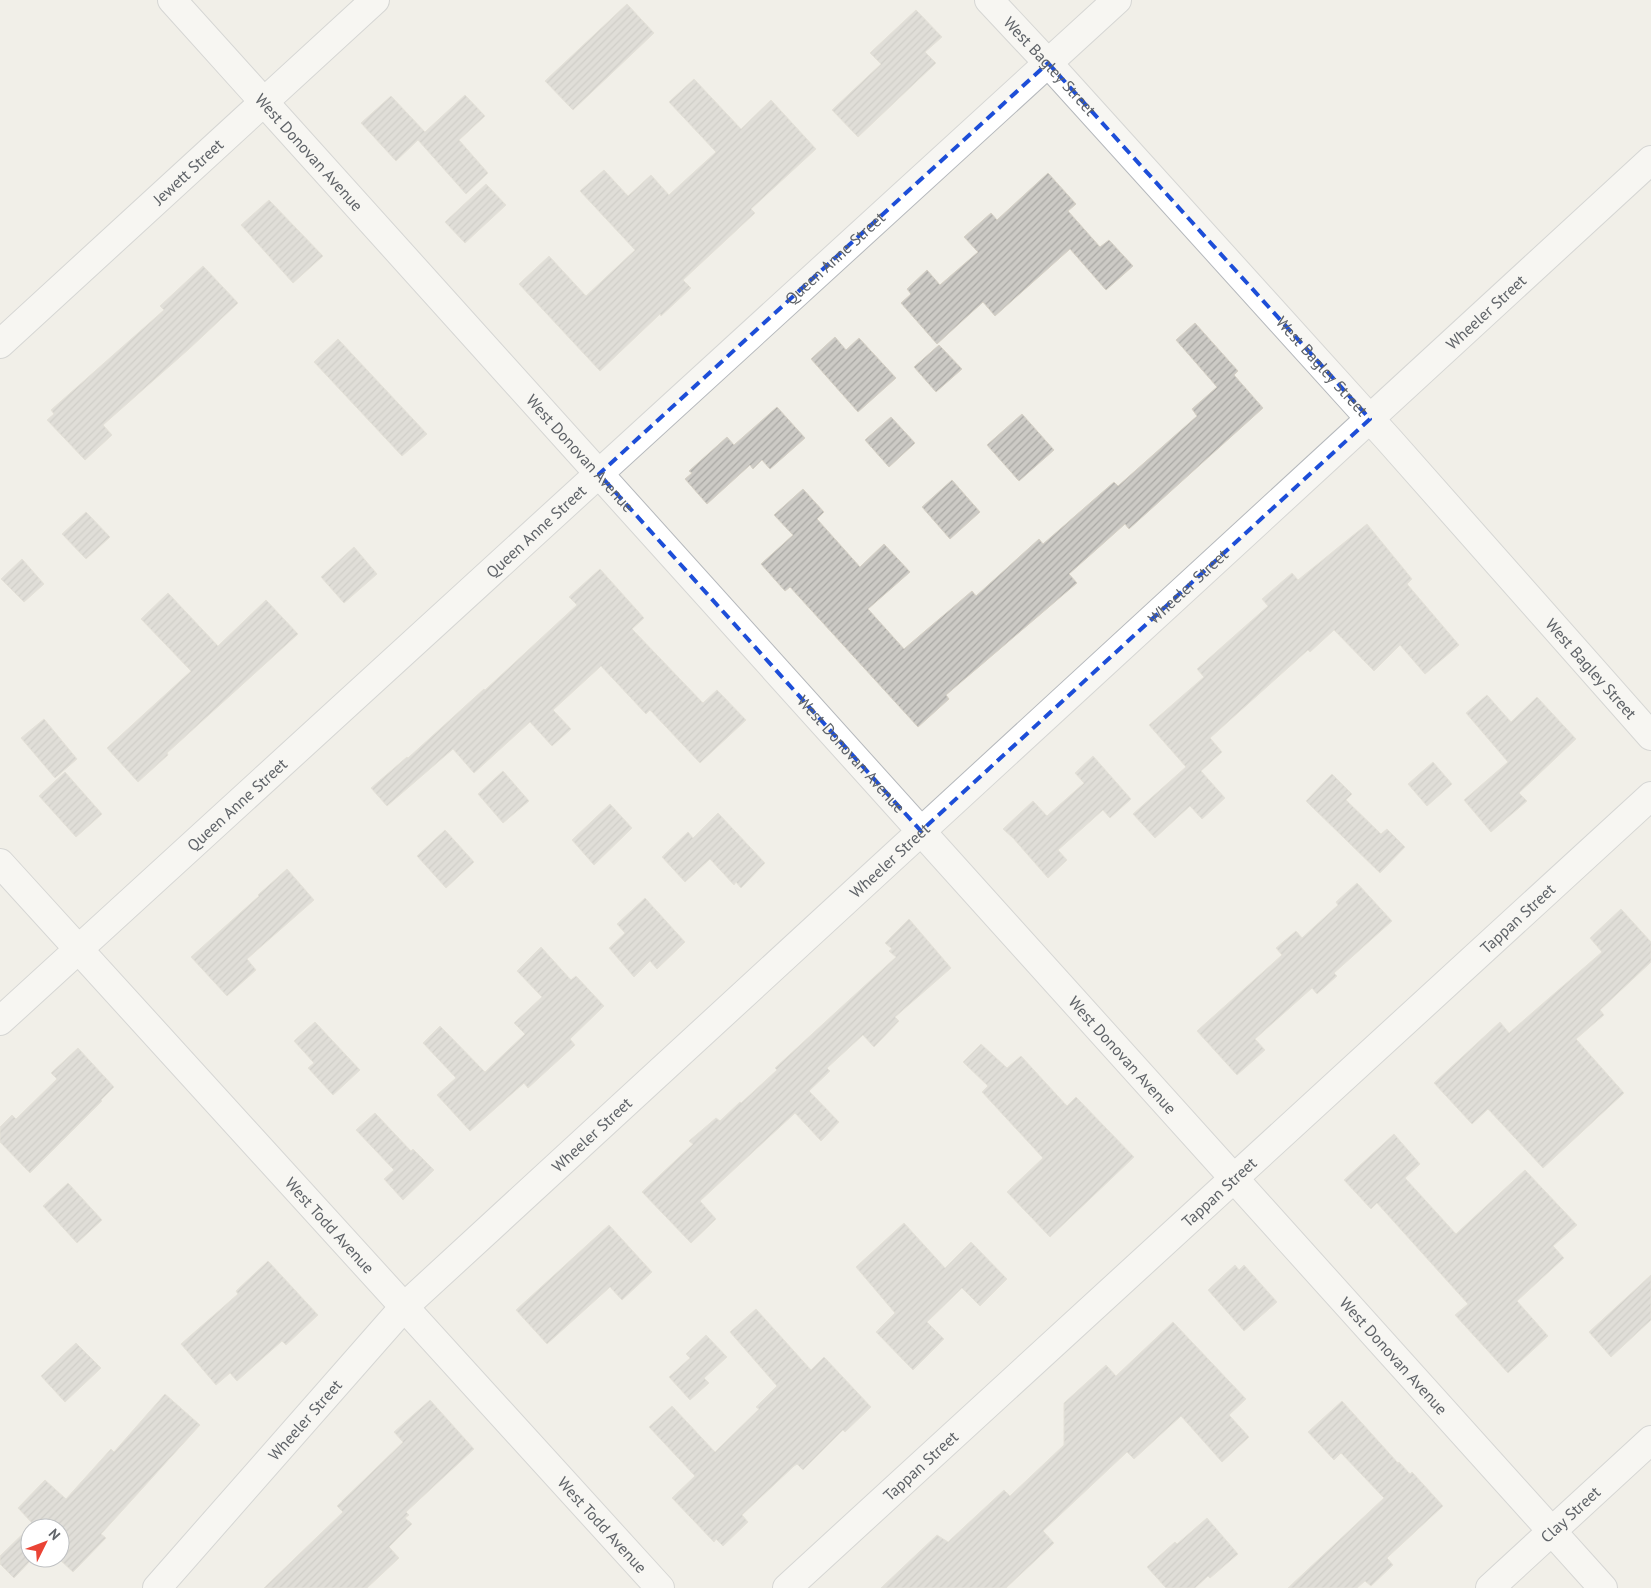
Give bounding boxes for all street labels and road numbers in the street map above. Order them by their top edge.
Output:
street label: West Bagley Street [1000,12,1101,120]
street label: West Donovan Avenue [251,89,367,215]
street label: Jewett Street [148,134,228,210]
street label: Queen Anne Street [781,207,889,309]
street label: Wheeler Street [1442,270,1530,354]
street label: West Bagley Street [1272,312,1373,421]
street label: West Donovan Avenue [522,390,639,516]
street label: Queen Anne Street [482,480,590,582]
street label: Wheeler Street [1144,544,1232,628]
street label: West Bagley Street [1542,614,1642,723]
street label: West Donovan Avenue [793,691,910,817]
street label: Queen Anne Street [183,753,292,855]
street label: Wheeler Street [846,818,934,902]
street label: Tappan Street [1476,879,1559,958]
street label: West Donovan Avenue [1064,992,1181,1118]
street label: Wheeler Street [547,1092,636,1176]
street label: Tappan Street [1177,1152,1261,1231]
street label: West Todd Avenue [281,1173,379,1278]
street label: West Donovan Avenue [1336,1293,1452,1419]
street label: Wheeler Street [264,1375,346,1465]
street label: Tappan Street [879,1426,962,1505]
street label: West Todd Avenue [554,1473,651,1577]
street label: Clay Street [1536,1481,1605,1547]

